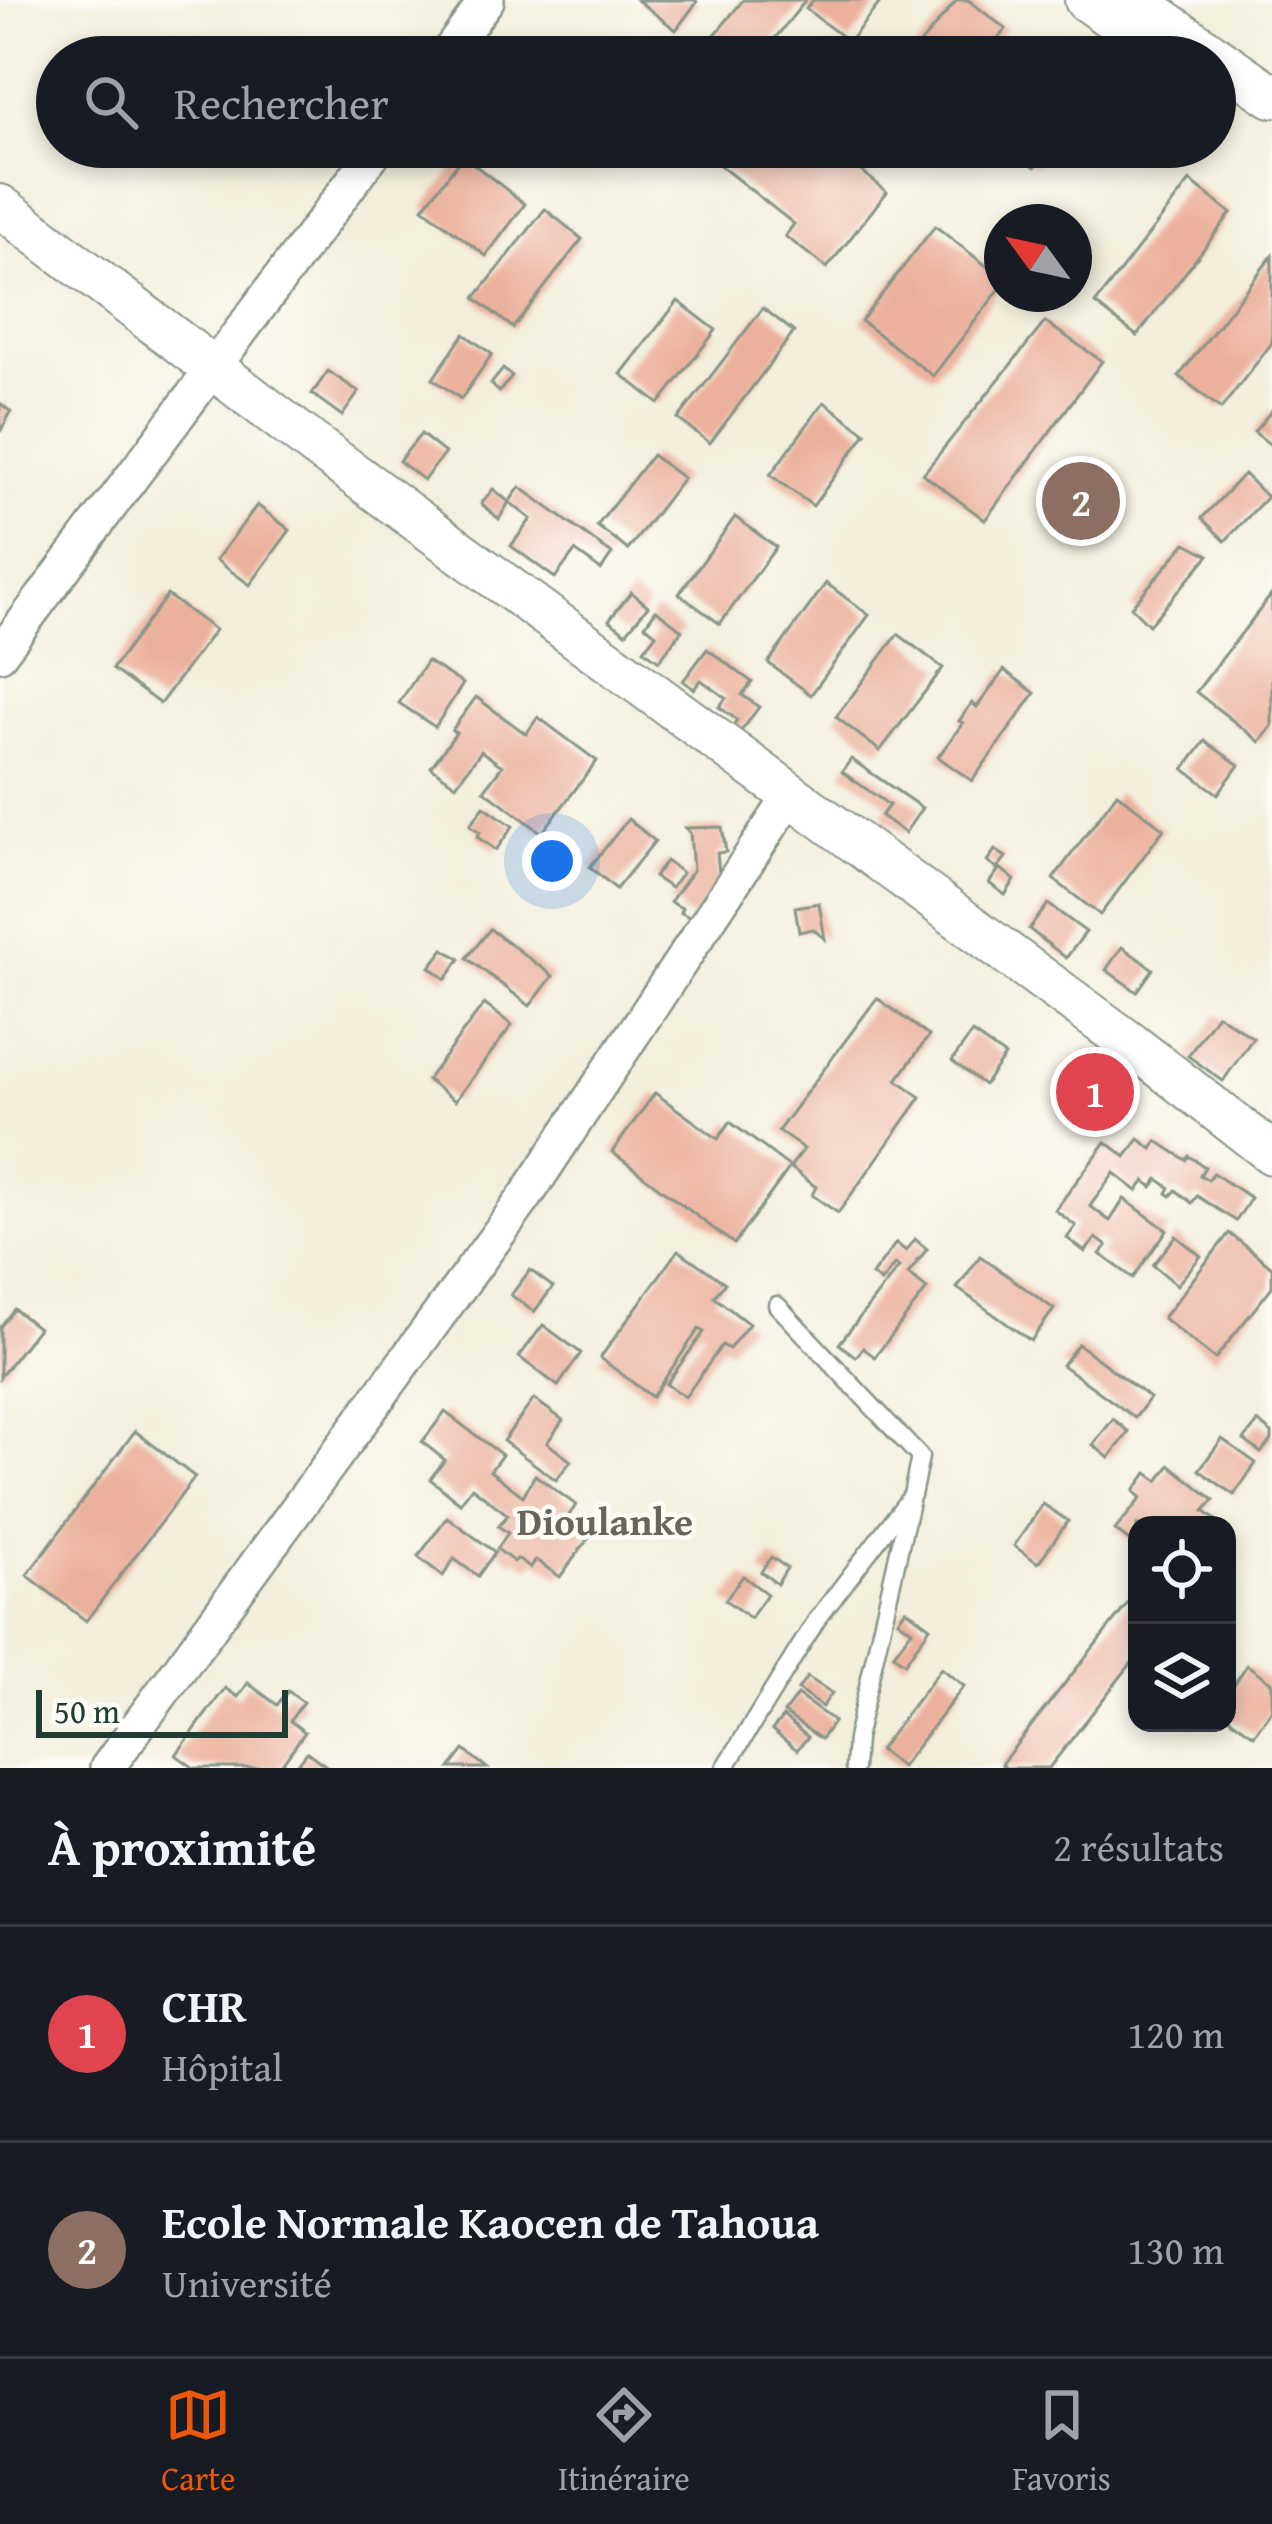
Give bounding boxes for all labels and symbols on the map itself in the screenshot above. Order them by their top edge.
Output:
north arrow [984,204,1092,312]
pin: 2 [1042,456,1120,546]
your location [522,831,582,891]
pin: 1 [1056,1047,1134,1137]
district label: Dioulanke [517,1492,693,1549]
scale bar [36,1684,288,1737]

